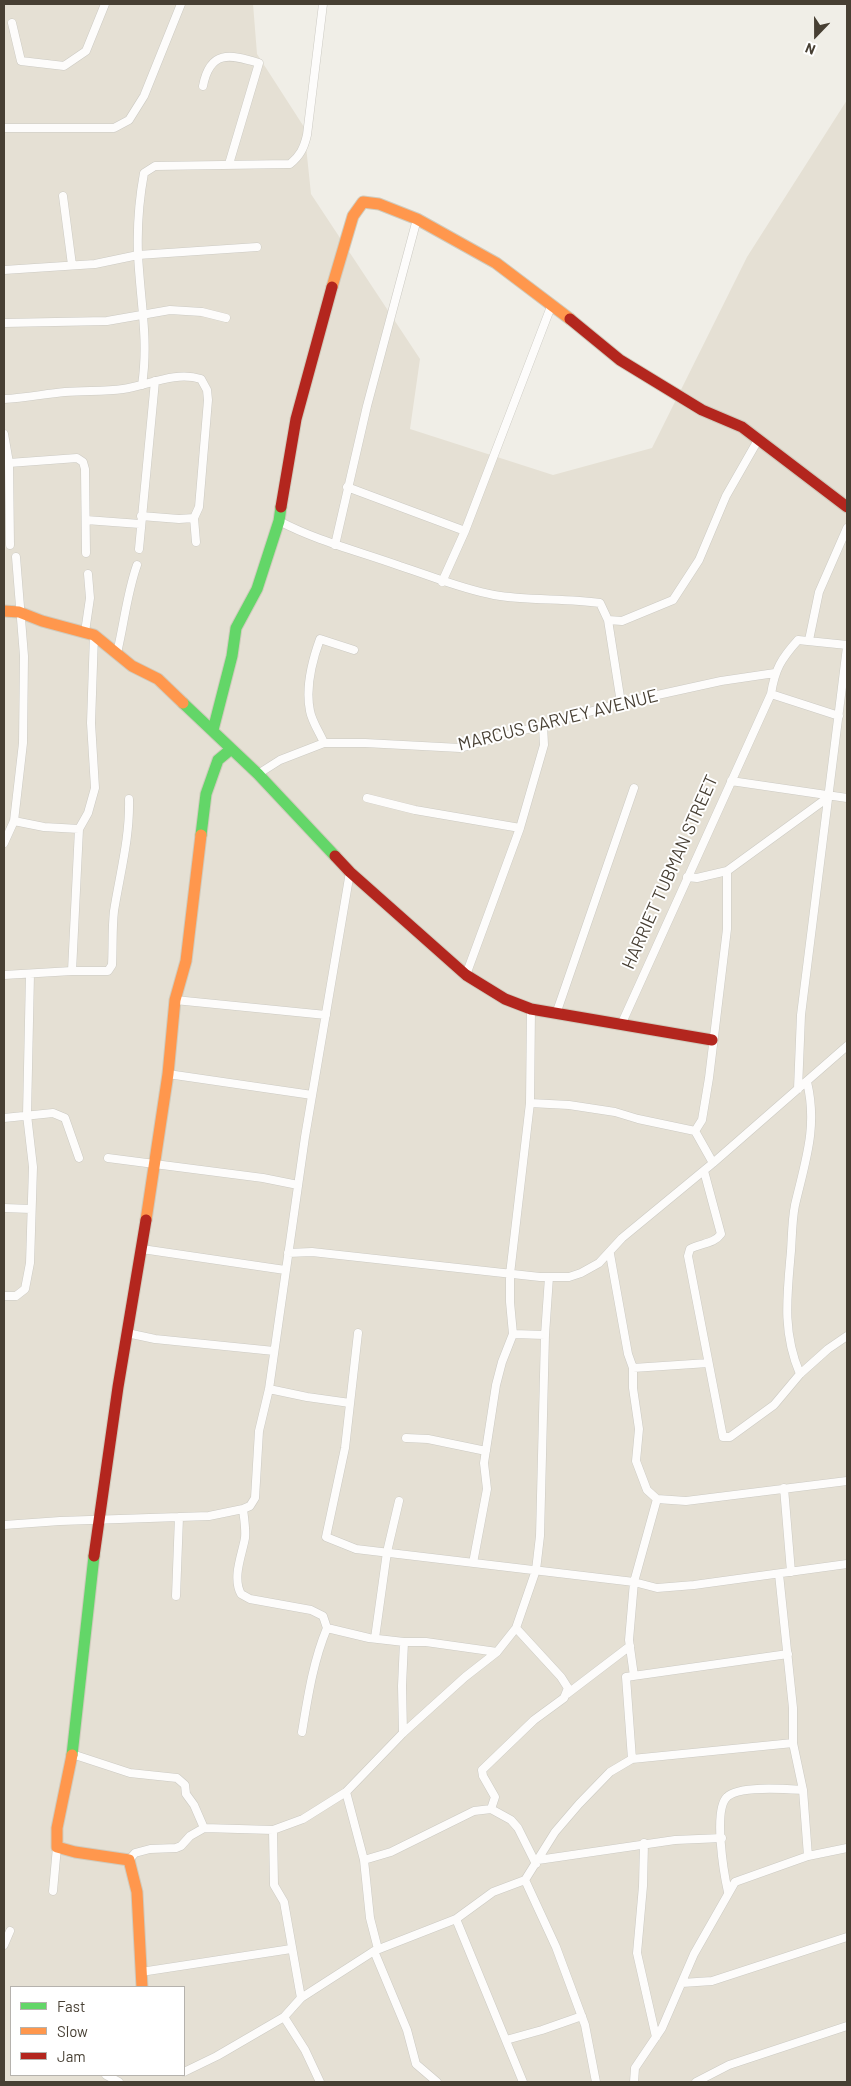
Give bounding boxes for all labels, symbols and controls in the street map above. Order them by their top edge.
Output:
north arrow [791,10,841,60]
text: N [803,40,818,59]
street label: MARCUS GARVEY AVENUE [456,685,660,755]
street label: HARRIET TUBMAN STREET [617,771,723,973]
legend [10,1986,185,2076]
text: Fast [57,1997,85,2015]
text: Slow [57,2022,88,2040]
text: Jam [57,2047,86,2065]

